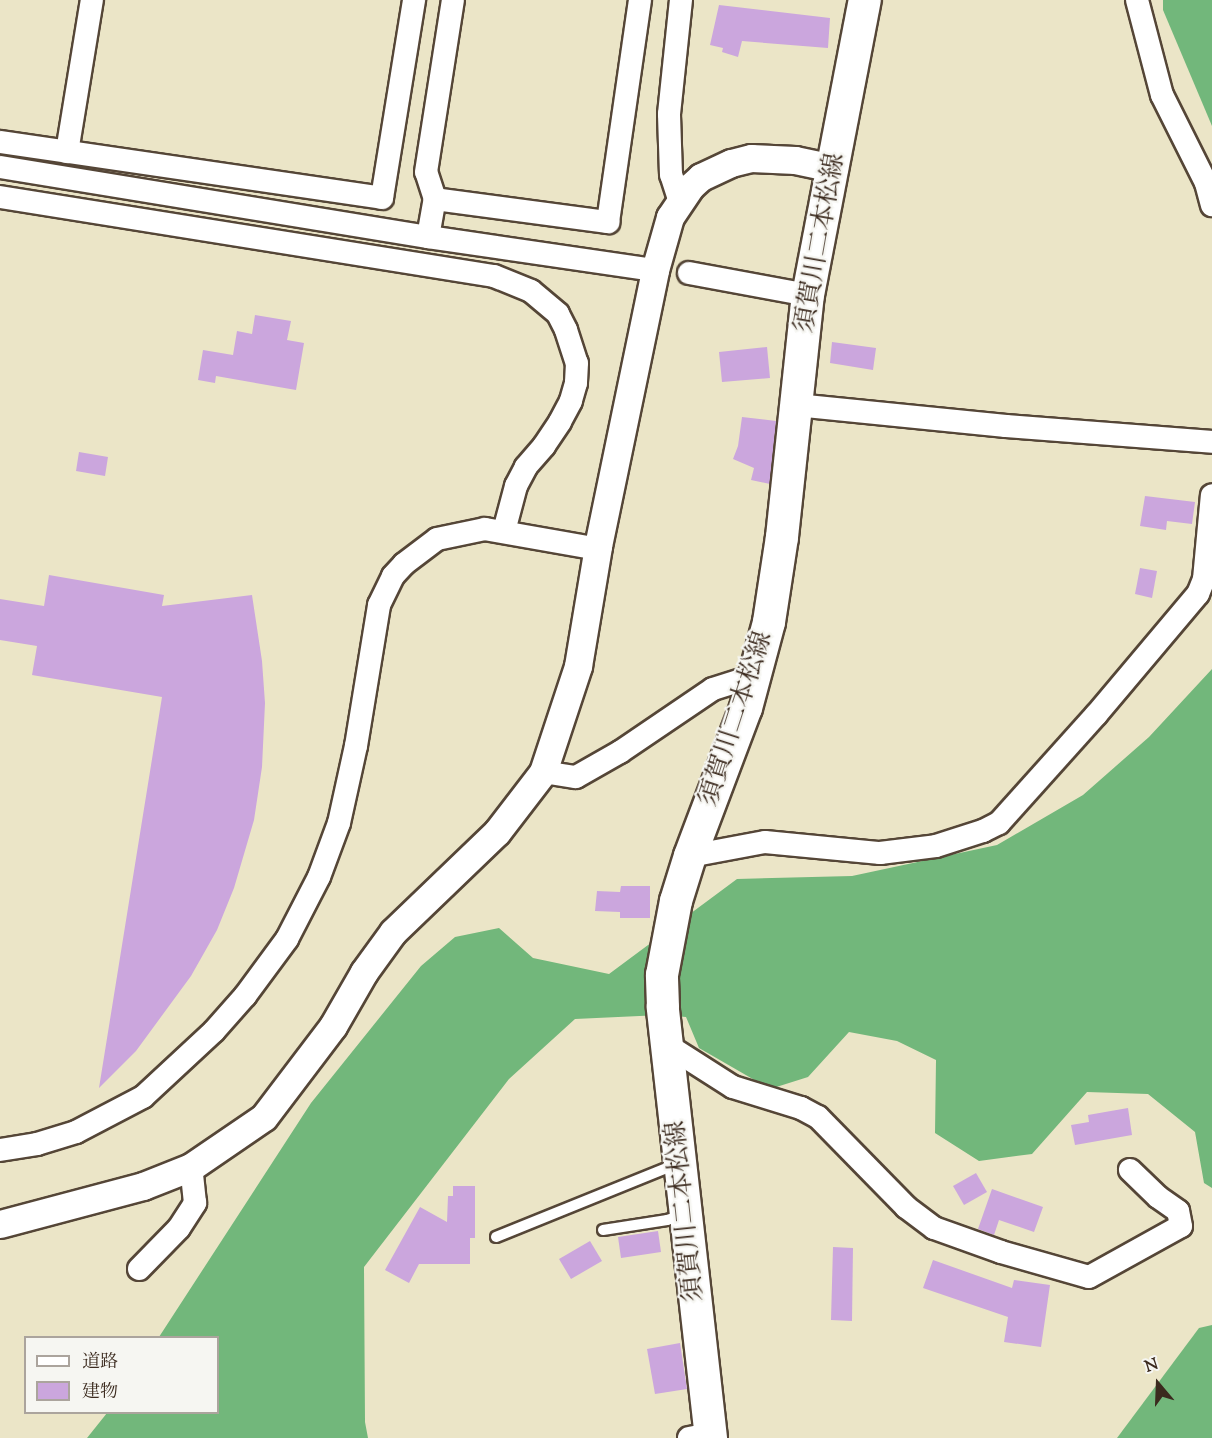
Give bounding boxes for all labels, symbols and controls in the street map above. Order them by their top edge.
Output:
street label: 須賀川二本松線 [790,151,852,335]
street label: 須賀川二本松線 [694,628,780,810]
street label: 須賀川二本松線 [661,1119,711,1303]
legend [24,1336,219,1414]
text: 道路 [82,1350,118,1376]
north arrow [1128,1354,1188,1414]
text: N [1142,1354,1162,1379]
text: 建物 [82,1380,118,1406]

